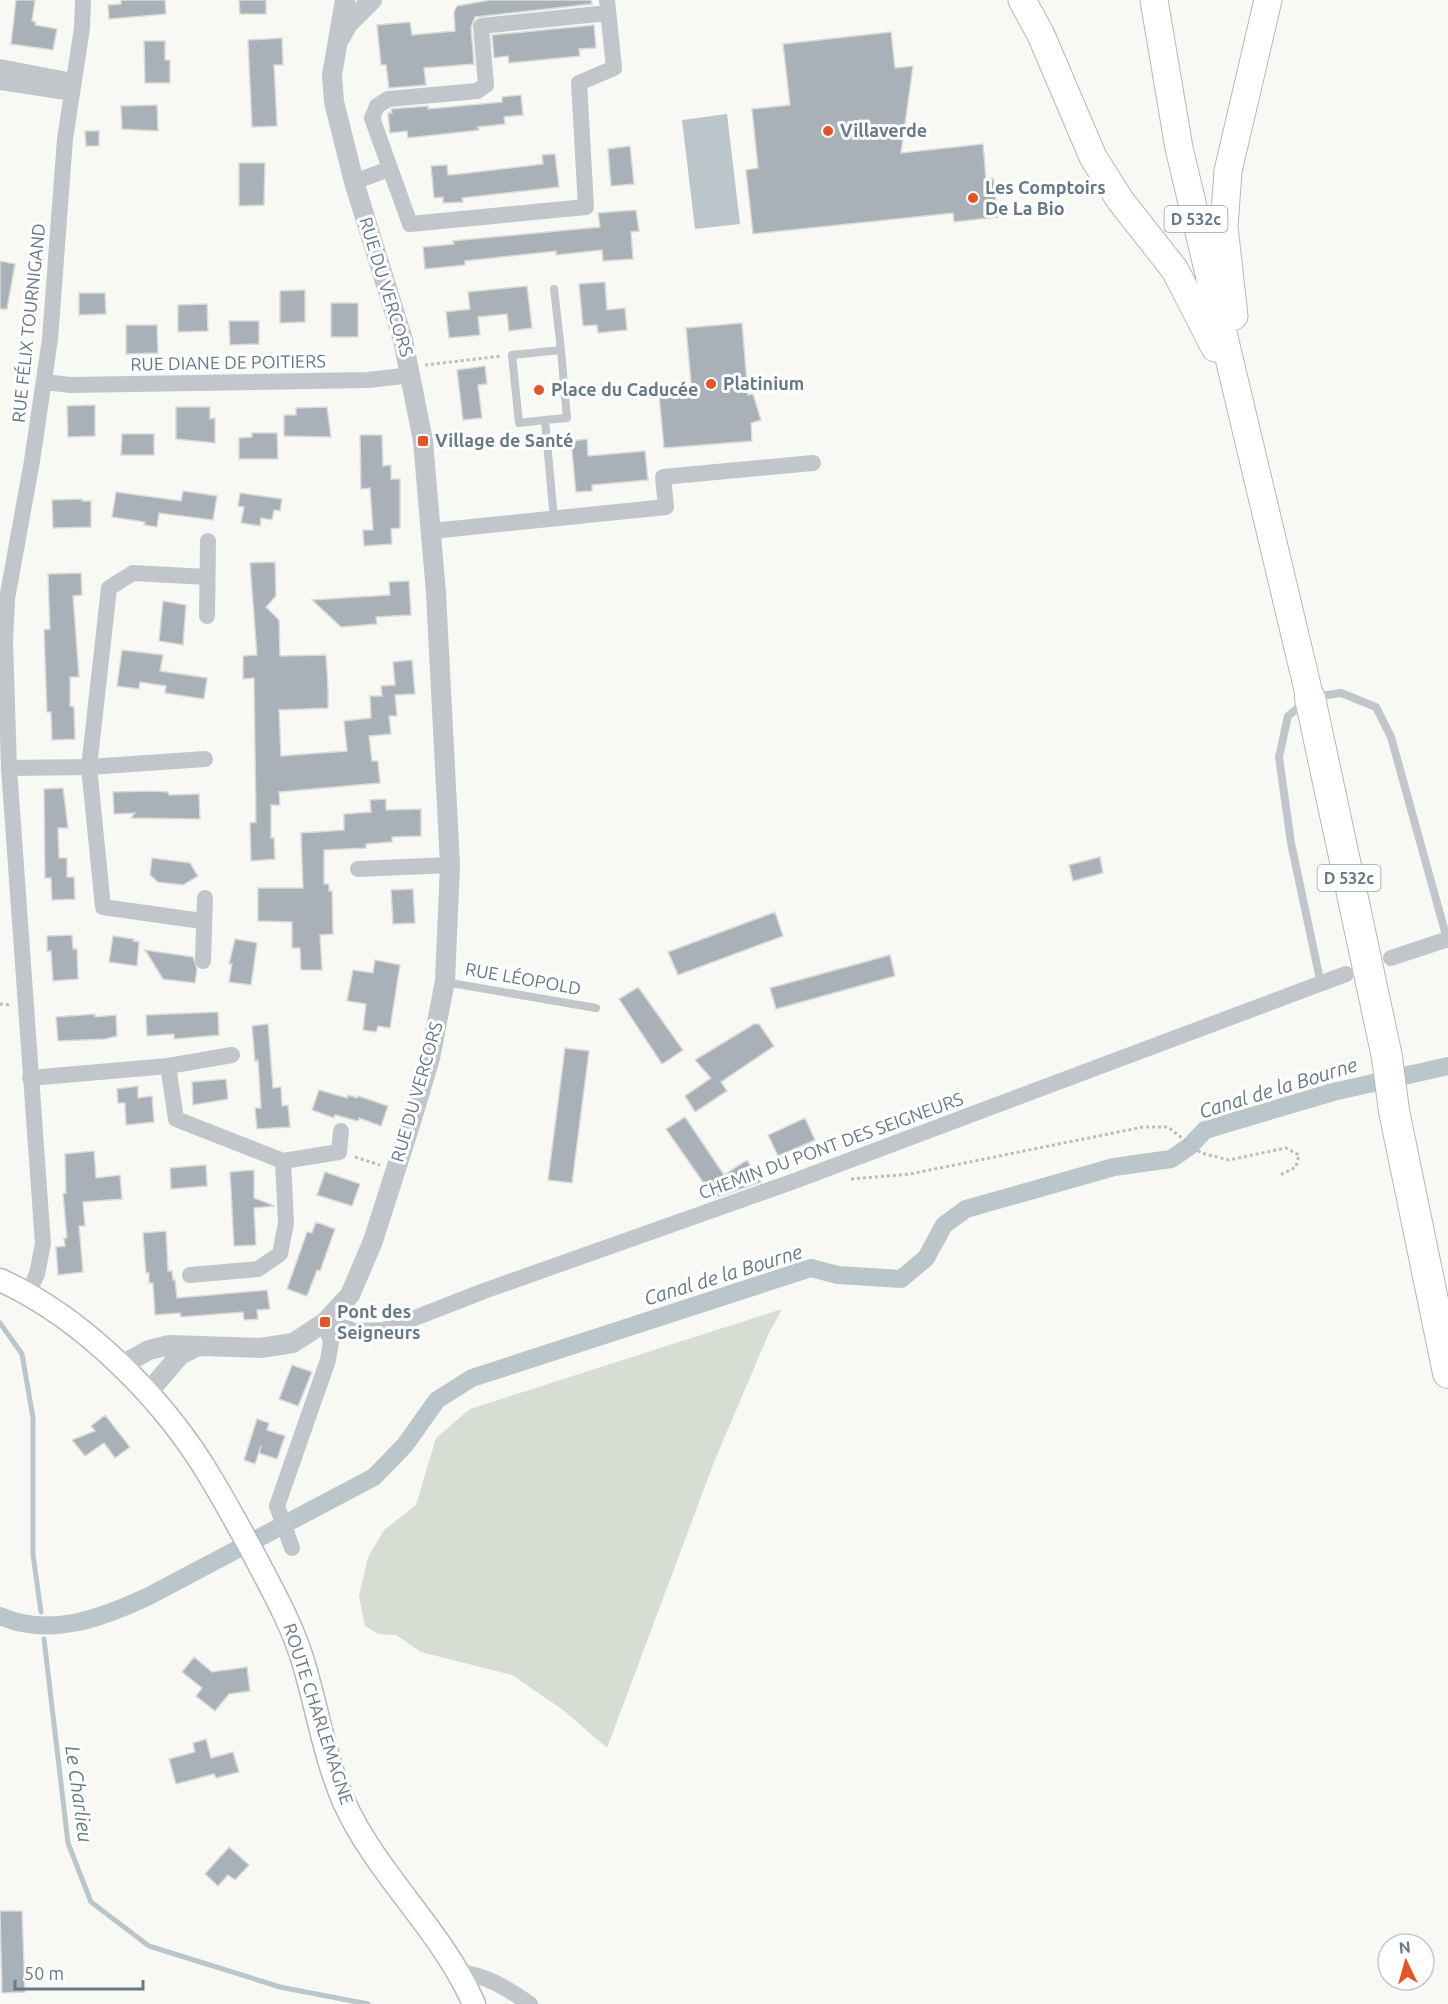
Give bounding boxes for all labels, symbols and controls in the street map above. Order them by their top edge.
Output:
place label: Villaverde [840,120,927,140]
marker: Villaverde [821,124,835,138]
place label: Les Comptoirs De La Bio [985,177,1106,218]
marker: Les Comptoirs De La Bio [966,191,980,205]
road number: D 532c [1164,206,1228,232]
street label: RUE DU VERCORS [356,214,418,359]
street label: RUE FÉLIX TOURNIGAND [7,222,48,423]
street label: RUE DIANE DE POITIERS [130,350,326,374]
place label: Platinium [723,373,804,393]
marker: Platinium [704,377,718,391]
place label: Place du Caducée [551,379,698,399]
marker: Place du Caducée [532,383,546,397]
place label: Village de Santé [435,430,573,450]
marker: Village de Santé [416,434,430,448]
road number: D 532c [1318,865,1380,891]
street label: RUE LÉOPOLD [464,957,583,998]
street label: RUE DU VERCORS [386,1019,446,1164]
water label: Canal de la Bourne [1196,1052,1360,1123]
street label: CHEMIN DU PONT DES SEIGNEURS [696,1088,966,1202]
water label: Canal de la Bourne [641,1239,805,1310]
place label: Pont des Seigneurs [337,1301,421,1342]
marker: Pont des Seigneurs [318,1315,332,1329]
street label: ROUTE CHARLEMAGNE [280,1620,358,1807]
water label: Le Charlieu [61,1744,98,1844]
north arrow [1376,1932,1436,1992]
text: N [1398,1938,1411,1957]
scale bar [15,1953,142,1991]
text: 50 m [24,1963,64,1983]

